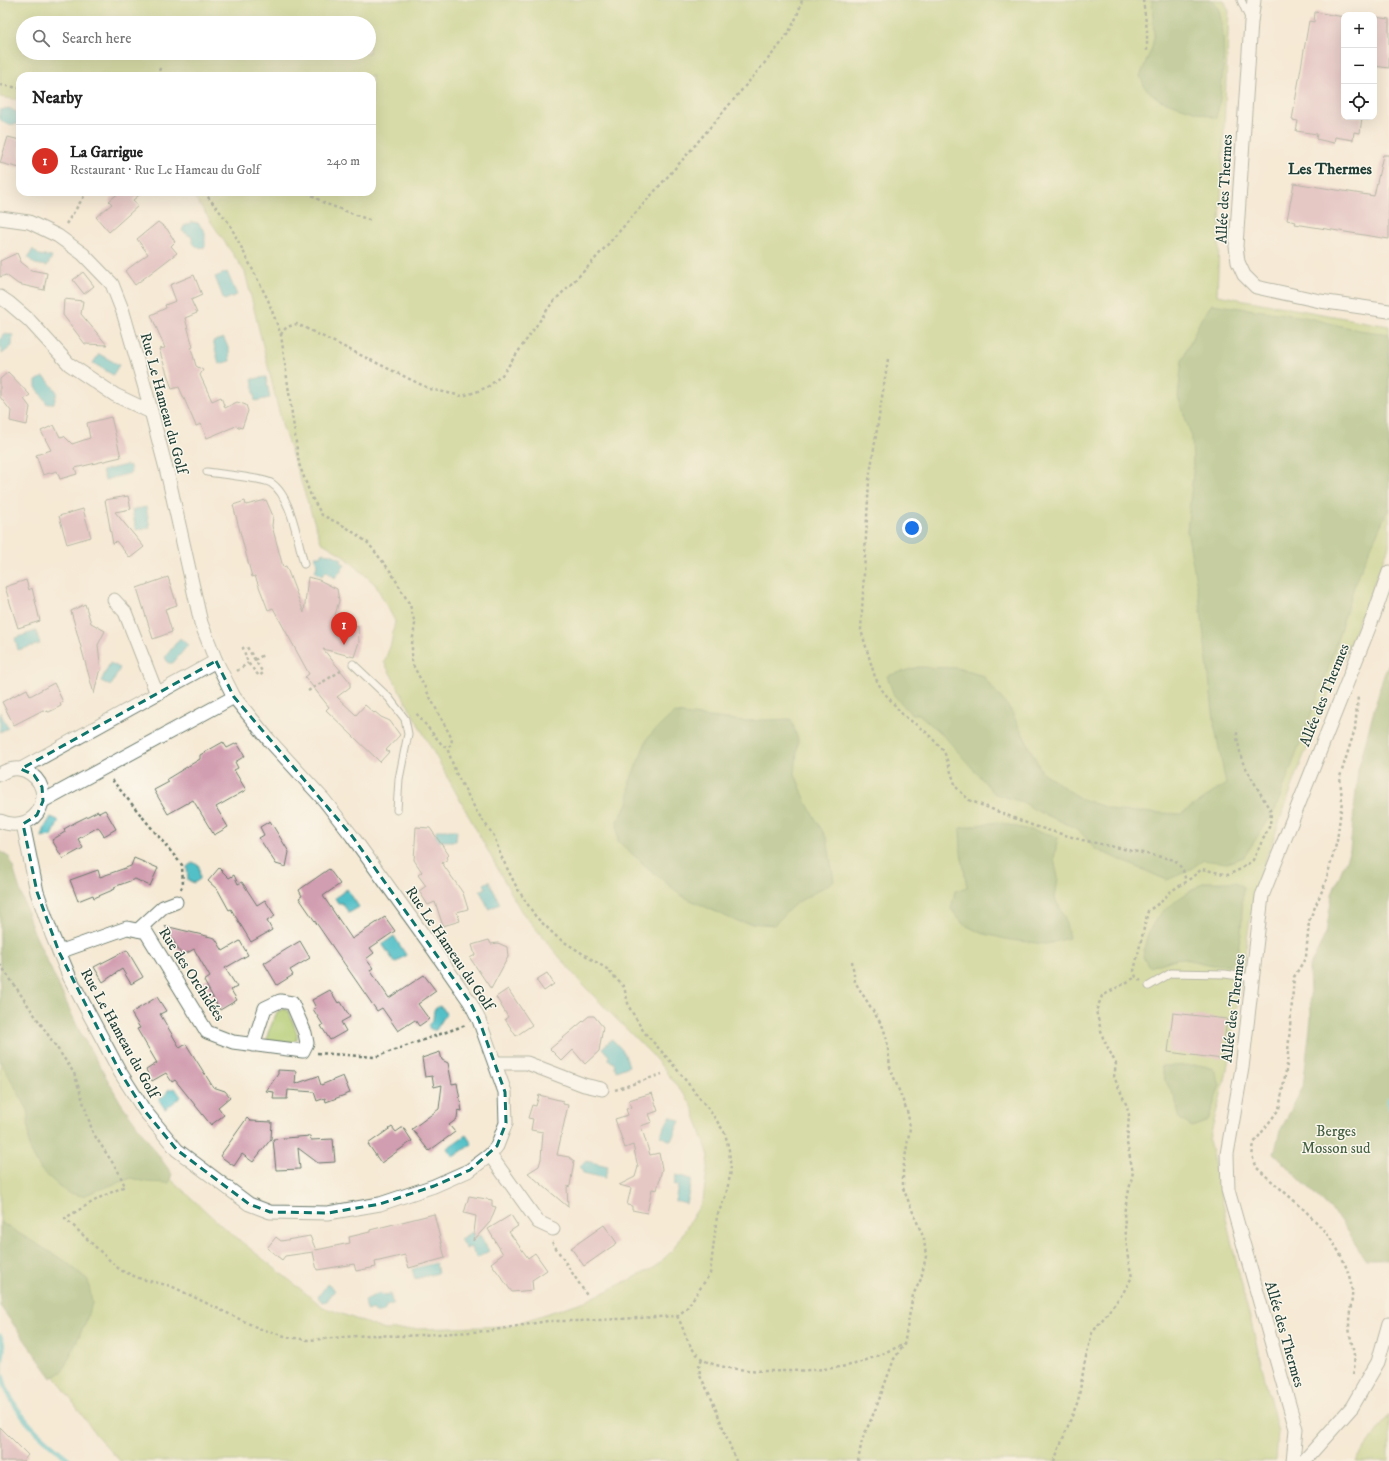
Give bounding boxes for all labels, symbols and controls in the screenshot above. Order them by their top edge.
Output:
map controls [1341,12,1377,120]
button: + [1341,12,1377,48]
search box [16,16,376,60]
icon: search [30,27,52,49]
text: Search here [62,29,131,48]
button: − [1341,48,1377,84]
button: locate [1341,84,1377,120]
text: Nearby [32,87,82,109]
street label: Allée des Thermes [1212,134,1237,244]
text: La Garrigue [70,143,143,162]
text: 1 [43,153,47,169]
text: 240 m [327,153,360,169]
district label: Les Thermes [1288,159,1373,179]
text: Restaurant · Rue Le Hameau du Golf [70,162,260,178]
street label: Rue Le Hameau du Golf [136,331,192,478]
your location [902,518,922,538]
pin: 1 [331,612,357,645]
street label: Allée des Thermes [1295,641,1354,750]
street label: Rue Le Hameau du Golf [401,883,499,1016]
street label: Rue des Orchidées [154,924,229,1025]
street label: Allée des Thermes [1217,953,1250,1064]
street label: Rue Le Hameau du Golf [76,965,164,1103]
park label: Berges Mosson sud [1302,1122,1371,1158]
street label: Allée des Thermes [1260,1279,1309,1389]

